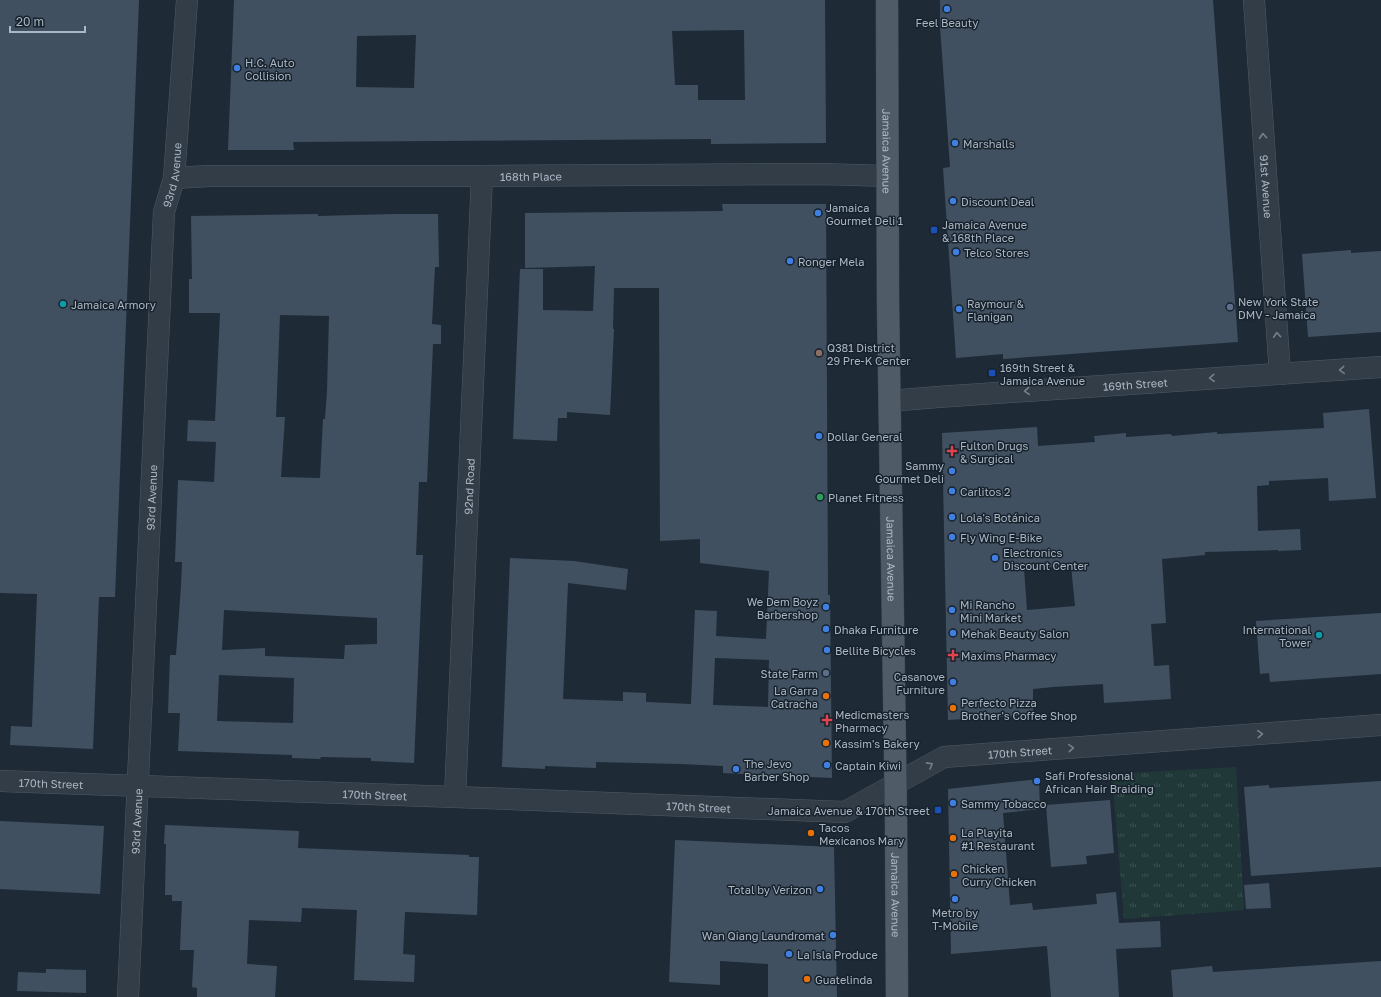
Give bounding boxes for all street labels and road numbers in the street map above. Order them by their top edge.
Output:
street label: Jamaica Avenue [881,108,894,194]
street label: 93rd Avenue [159,142,183,209]
street label: 91st Avenue [1258,154,1276,219]
street label: 168th Place [500,169,562,182]
street label: 169th Street [1102,375,1168,392]
street label: 92nd Road [461,458,476,515]
street label: 93rd Avenue [143,464,159,531]
street label: Jamaica Avenue [885,516,899,602]
street label: 170th Street [987,743,1053,760]
street label: 170th Street [18,775,83,790]
street label: 170th Street [342,787,407,802]
street label: 93rd Avenue [128,788,144,854]
street label: 170th Street [666,799,731,814]
street label: Jamaica Avenue [890,852,903,938]

